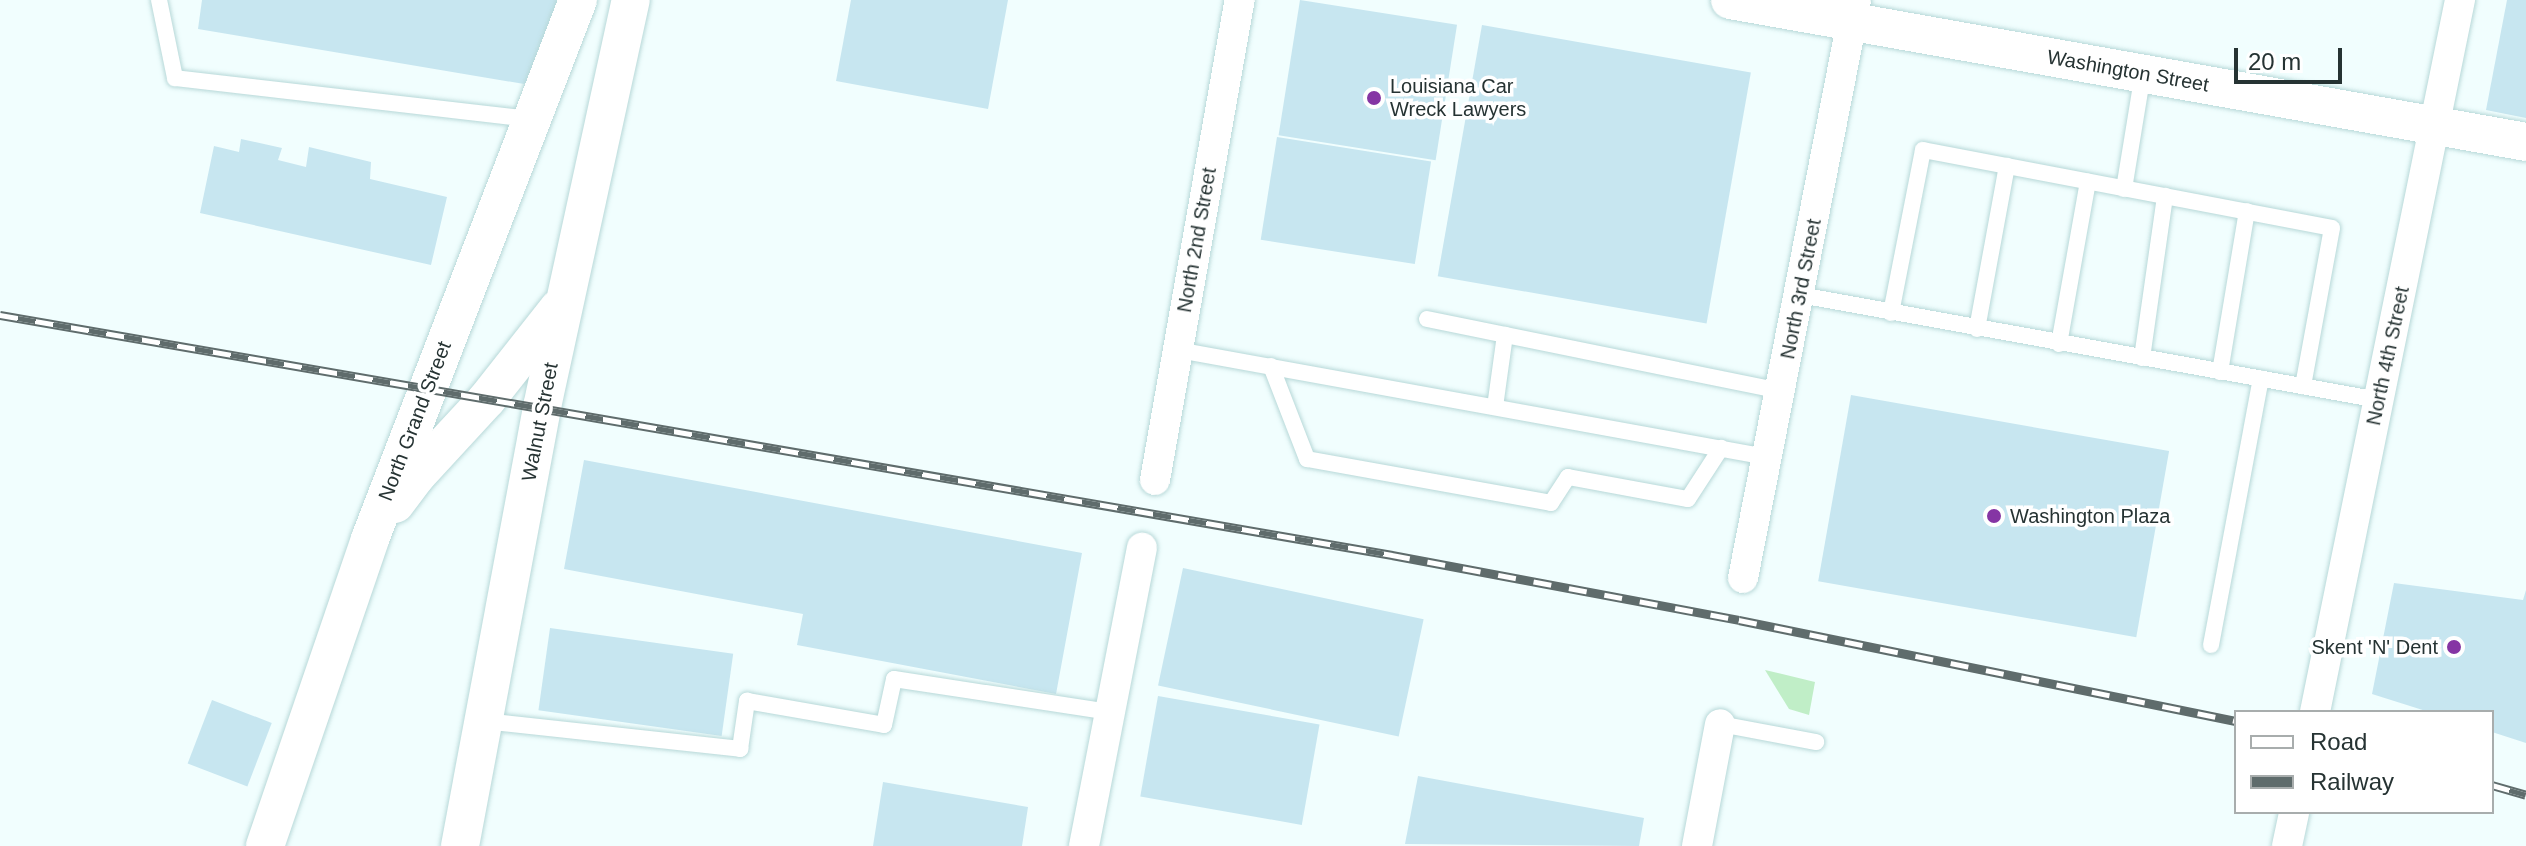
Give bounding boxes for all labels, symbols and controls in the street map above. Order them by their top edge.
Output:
scale bar [2238,32,2346,82]
street label: Washington Street [2045,45,2211,97]
text: 20 m [2248,48,2301,75]
place label: Louisiana Car Wreck Lawyers [1390,74,1526,121]
marker: Louisiana Car Wreck Lawyers [1365,89,1383,107]
street label: North 2nd Street [1172,166,1222,314]
street label: North 3rd Street [1776,217,1826,361]
street label: North 4th Street [2362,284,2414,428]
street label: North Grand Street [374,338,456,504]
street label: Walnut Street [517,361,563,483]
place label: Washington Plaza [2010,504,2170,528]
marker: Washington Plaza [1985,507,2003,525]
place label: Skent 'N' Dent [2311,635,2438,659]
marker: Skent 'N' Dent [2445,638,2463,656]
legend [2234,710,2494,814]
text: Road [2310,728,2367,755]
text: Railway [2310,768,2394,795]

